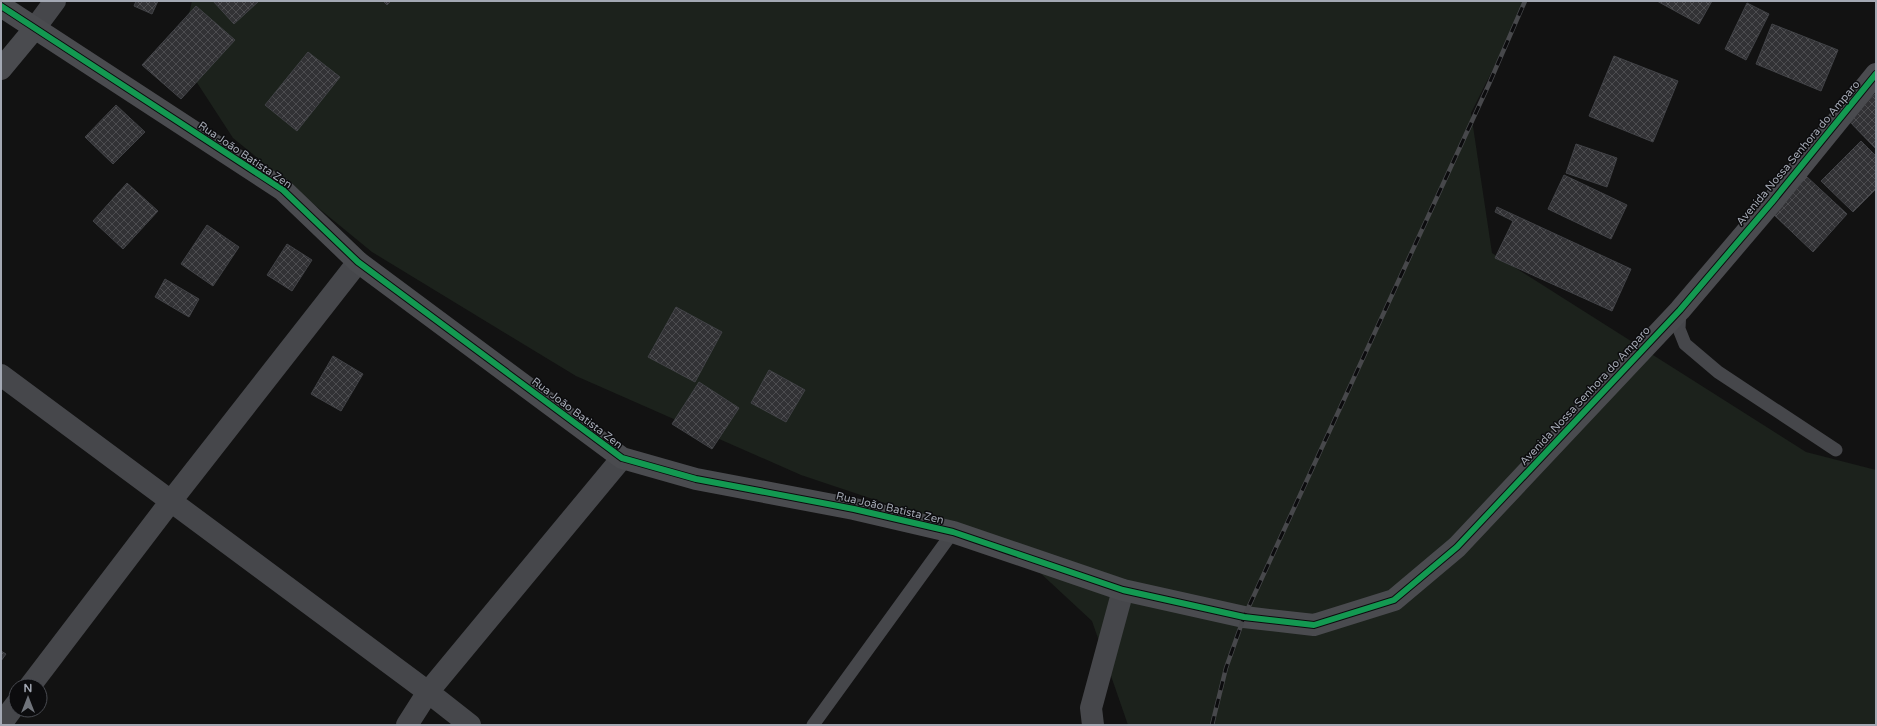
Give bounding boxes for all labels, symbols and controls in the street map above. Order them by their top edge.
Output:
street label: Avenida Nossa Senhora do Amparo [1734,78,1863,228]
street label: Rua João Batista Zen [196,119,294,191]
street label: Avenida Nossa Senhora do Amparo [1517,324,1653,468]
street label: Rua João Batista Zen [529,375,625,451]
street label: Rua João Batista Zen [835,489,945,527]
north arrow [8,678,48,718]
text: N [24,682,32,695]

